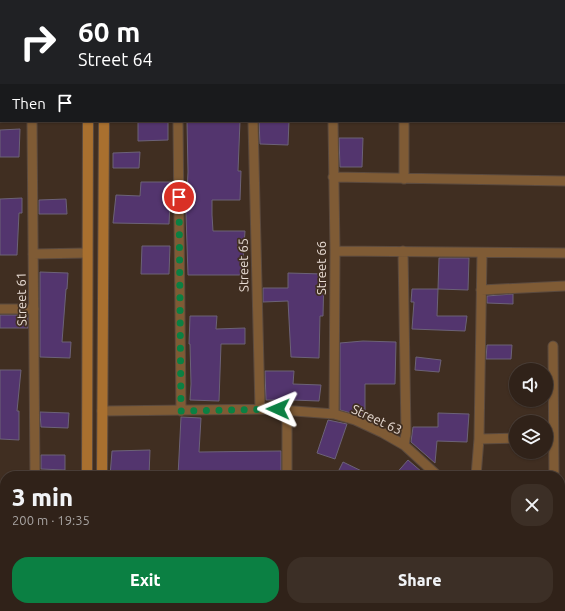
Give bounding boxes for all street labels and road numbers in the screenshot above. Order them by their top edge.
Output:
street label: Street 65 [236,238,250,292]
street label: Street 66 [314,241,328,295]
street label: Street 61 [14,272,28,326]
street label: Street 63 [350,401,404,437]

